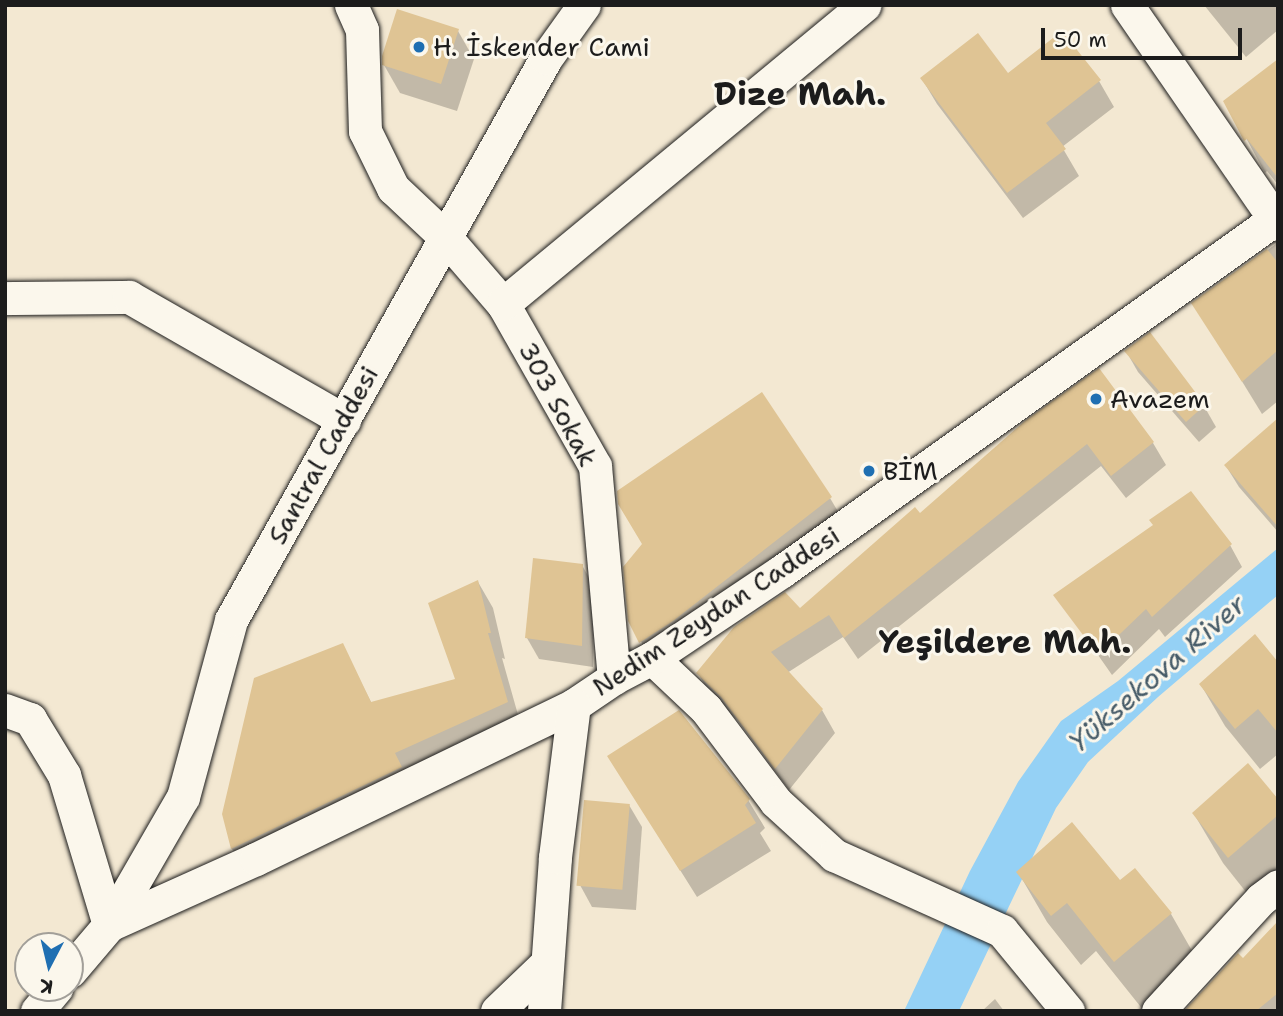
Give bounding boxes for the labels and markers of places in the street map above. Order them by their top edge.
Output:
place label: H. İskender Cami [433,31,650,63]
marker: H. İskender Cami [411,39,427,55]
place label: Avazem [1110,383,1210,415]
marker: Avazem [1088,391,1104,407]
place label: BİM [883,455,938,487]
marker: BİM [861,463,877,479]

